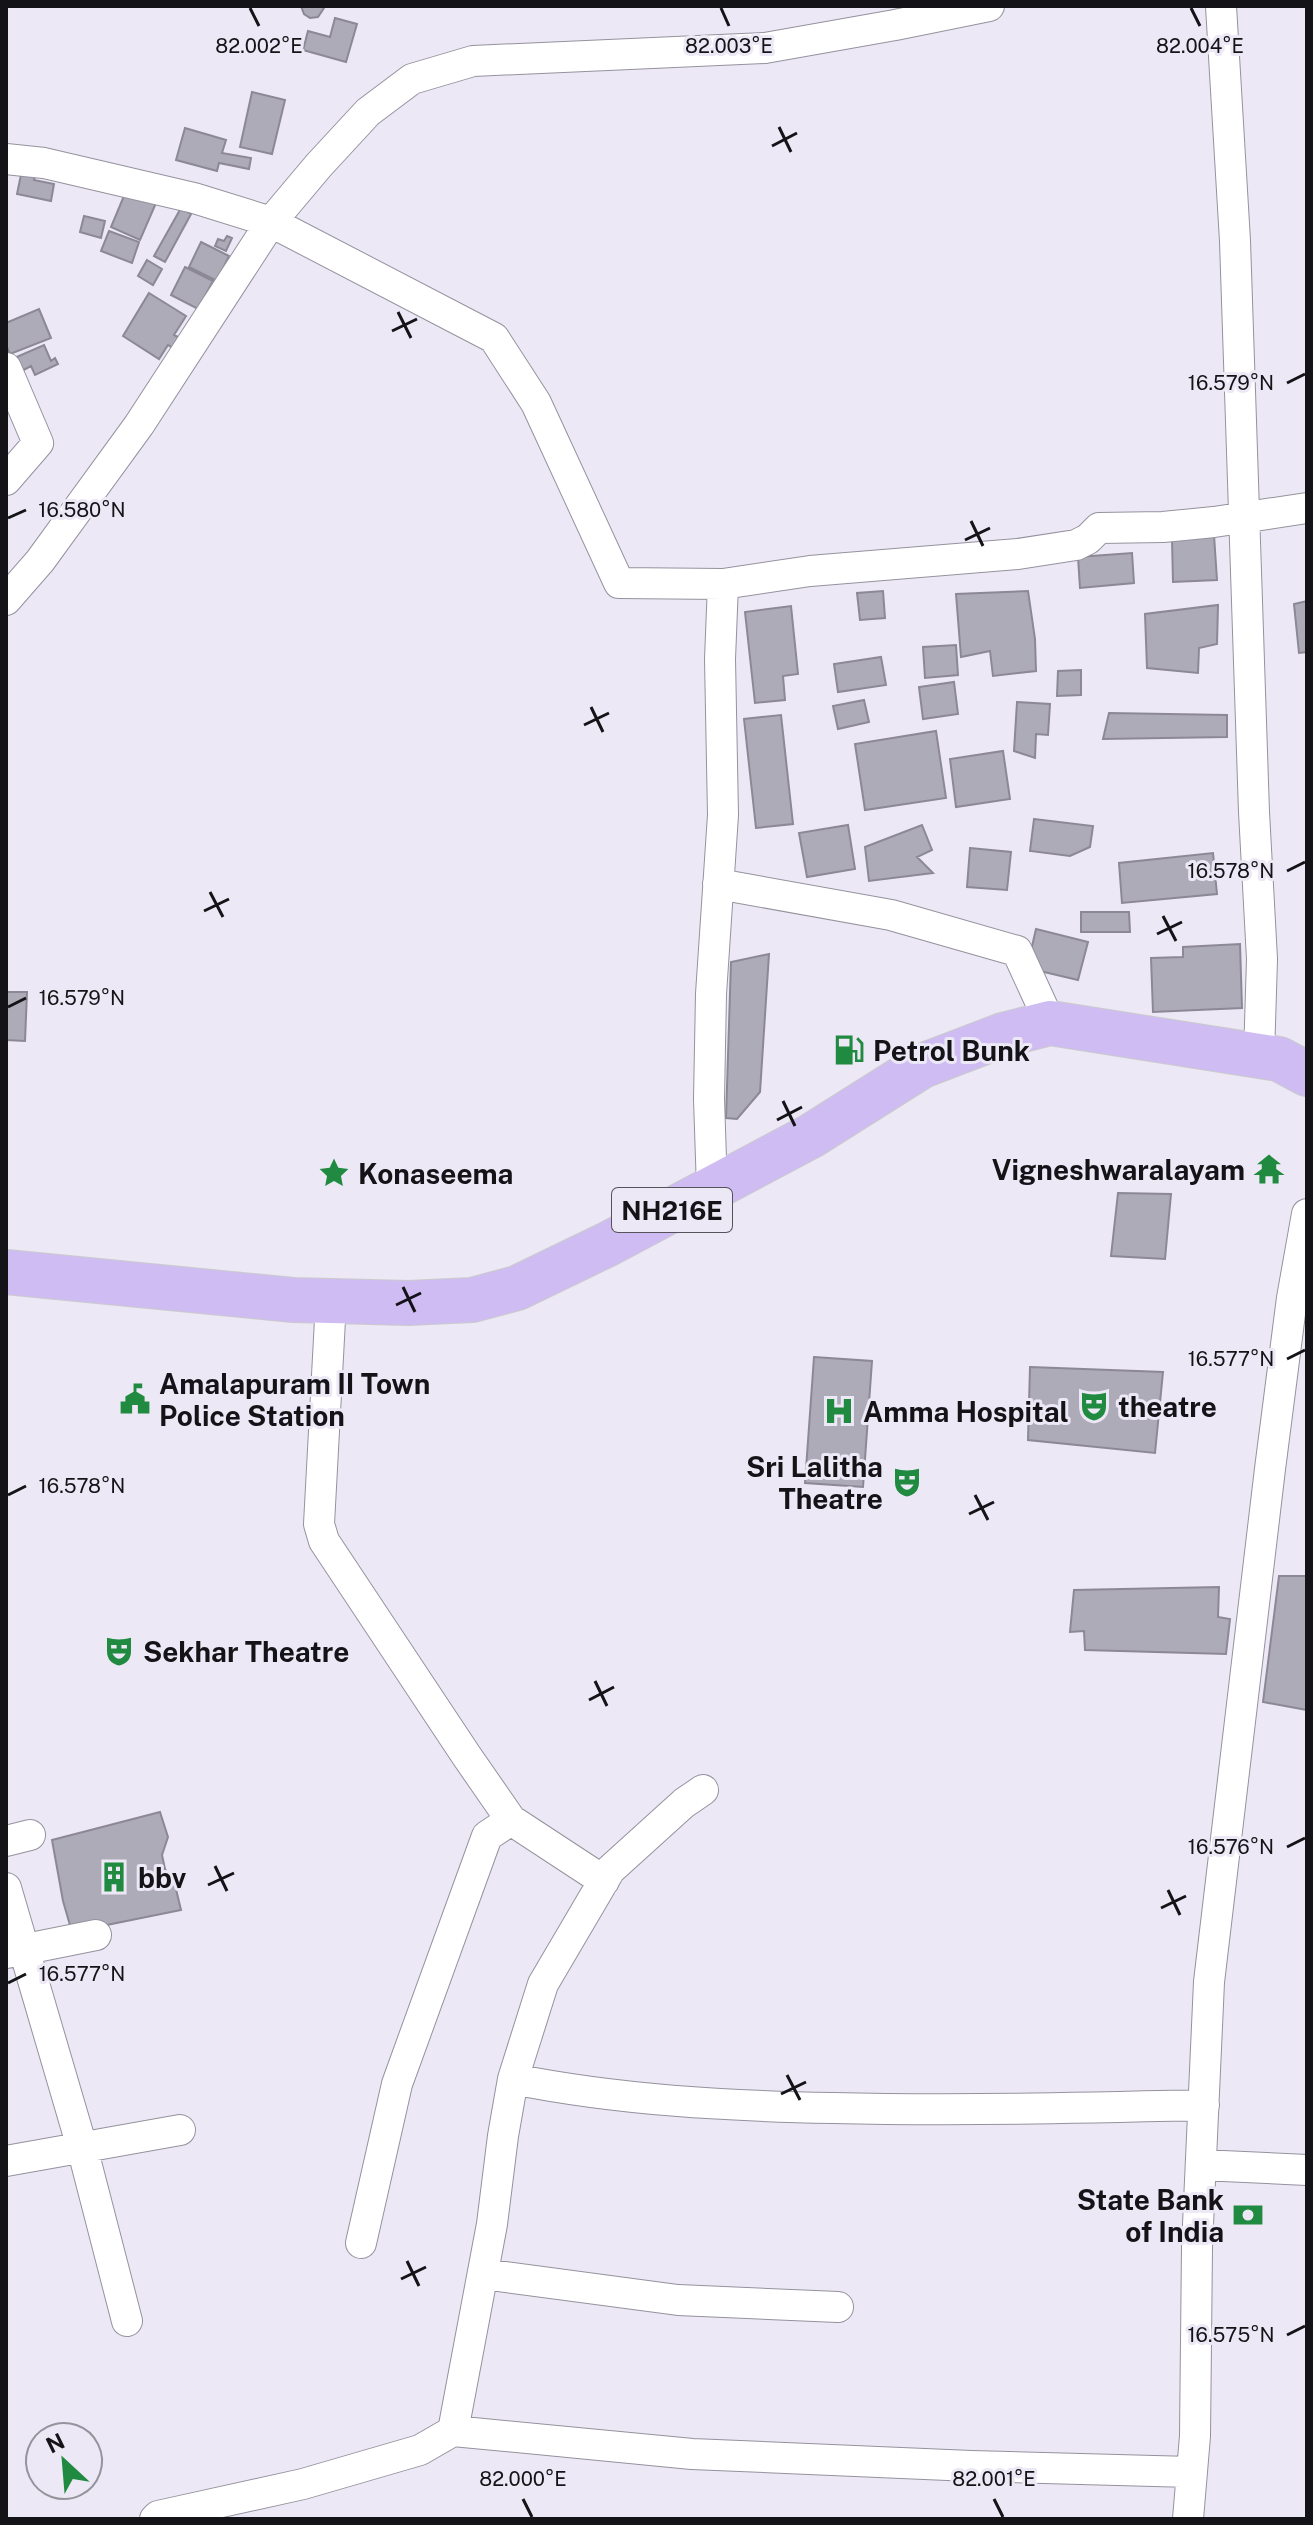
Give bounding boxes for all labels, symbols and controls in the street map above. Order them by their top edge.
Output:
text: 82.002°E [215,34,303,58]
text: 82.003°E [685,34,773,58]
text: 82.004°E [1156,34,1244,58]
text: 16.579°N [1188,371,1274,395]
text: 16.580°N [38,498,126,522]
text: 16.578°N [1188,859,1274,883]
text: 16.579°N [39,986,125,1010]
fuel station icon: Petrol Bunk [832,1033,866,1067]
place label: Petrol Bunk [873,1034,1030,1067]
temple icon: Vigneshwaralayam [1252,1152,1286,1186]
place label: Vigneshwaralayam [992,1153,1245,1186]
place icon: Konaseema [317,1156,351,1190]
place label: Konaseema [358,1157,513,1190]
road number: NH216E [612,1188,732,1232]
text: 16.577°N [1188,1347,1274,1371]
place label: Amalapuram II Town Police Station [159,1367,430,1432]
public building icon: Amalapuram II Town Police Station [118,1382,152,1416]
theatre icon: theatre [1077,1389,1111,1423]
place label: theatre [1118,1390,1217,1423]
hospital icon: Amma Hospital [822,1394,856,1428]
place label: Amma Hospital [863,1395,1069,1428]
place label: Sri Lalitha Theatre [746,1450,883,1515]
theatre icon: Sri Lalitha Theatre [890,1465,924,1499]
text: 16.578°N [39,1474,125,1498]
theatre icon: Sekhar Theatre [102,1634,136,1668]
place label: Sekhar Theatre [143,1635,349,1668]
text: 16.576°N [1188,1835,1274,1859]
building icon: bbv [97,1860,131,1894]
place label: bbv [138,1861,187,1894]
text: 16.577°N [39,1962,125,1986]
place label: State Bank of India [1077,2183,1224,2248]
bank icon: State Bank of India [1231,2198,1265,2232]
text: 16.575°N [1187,2323,1275,2347]
north arrow [24,2421,104,2501]
text: N [42,2428,69,2458]
text: 82.000°E [479,2467,567,2491]
text: 82.001°E [952,2467,1036,2491]

